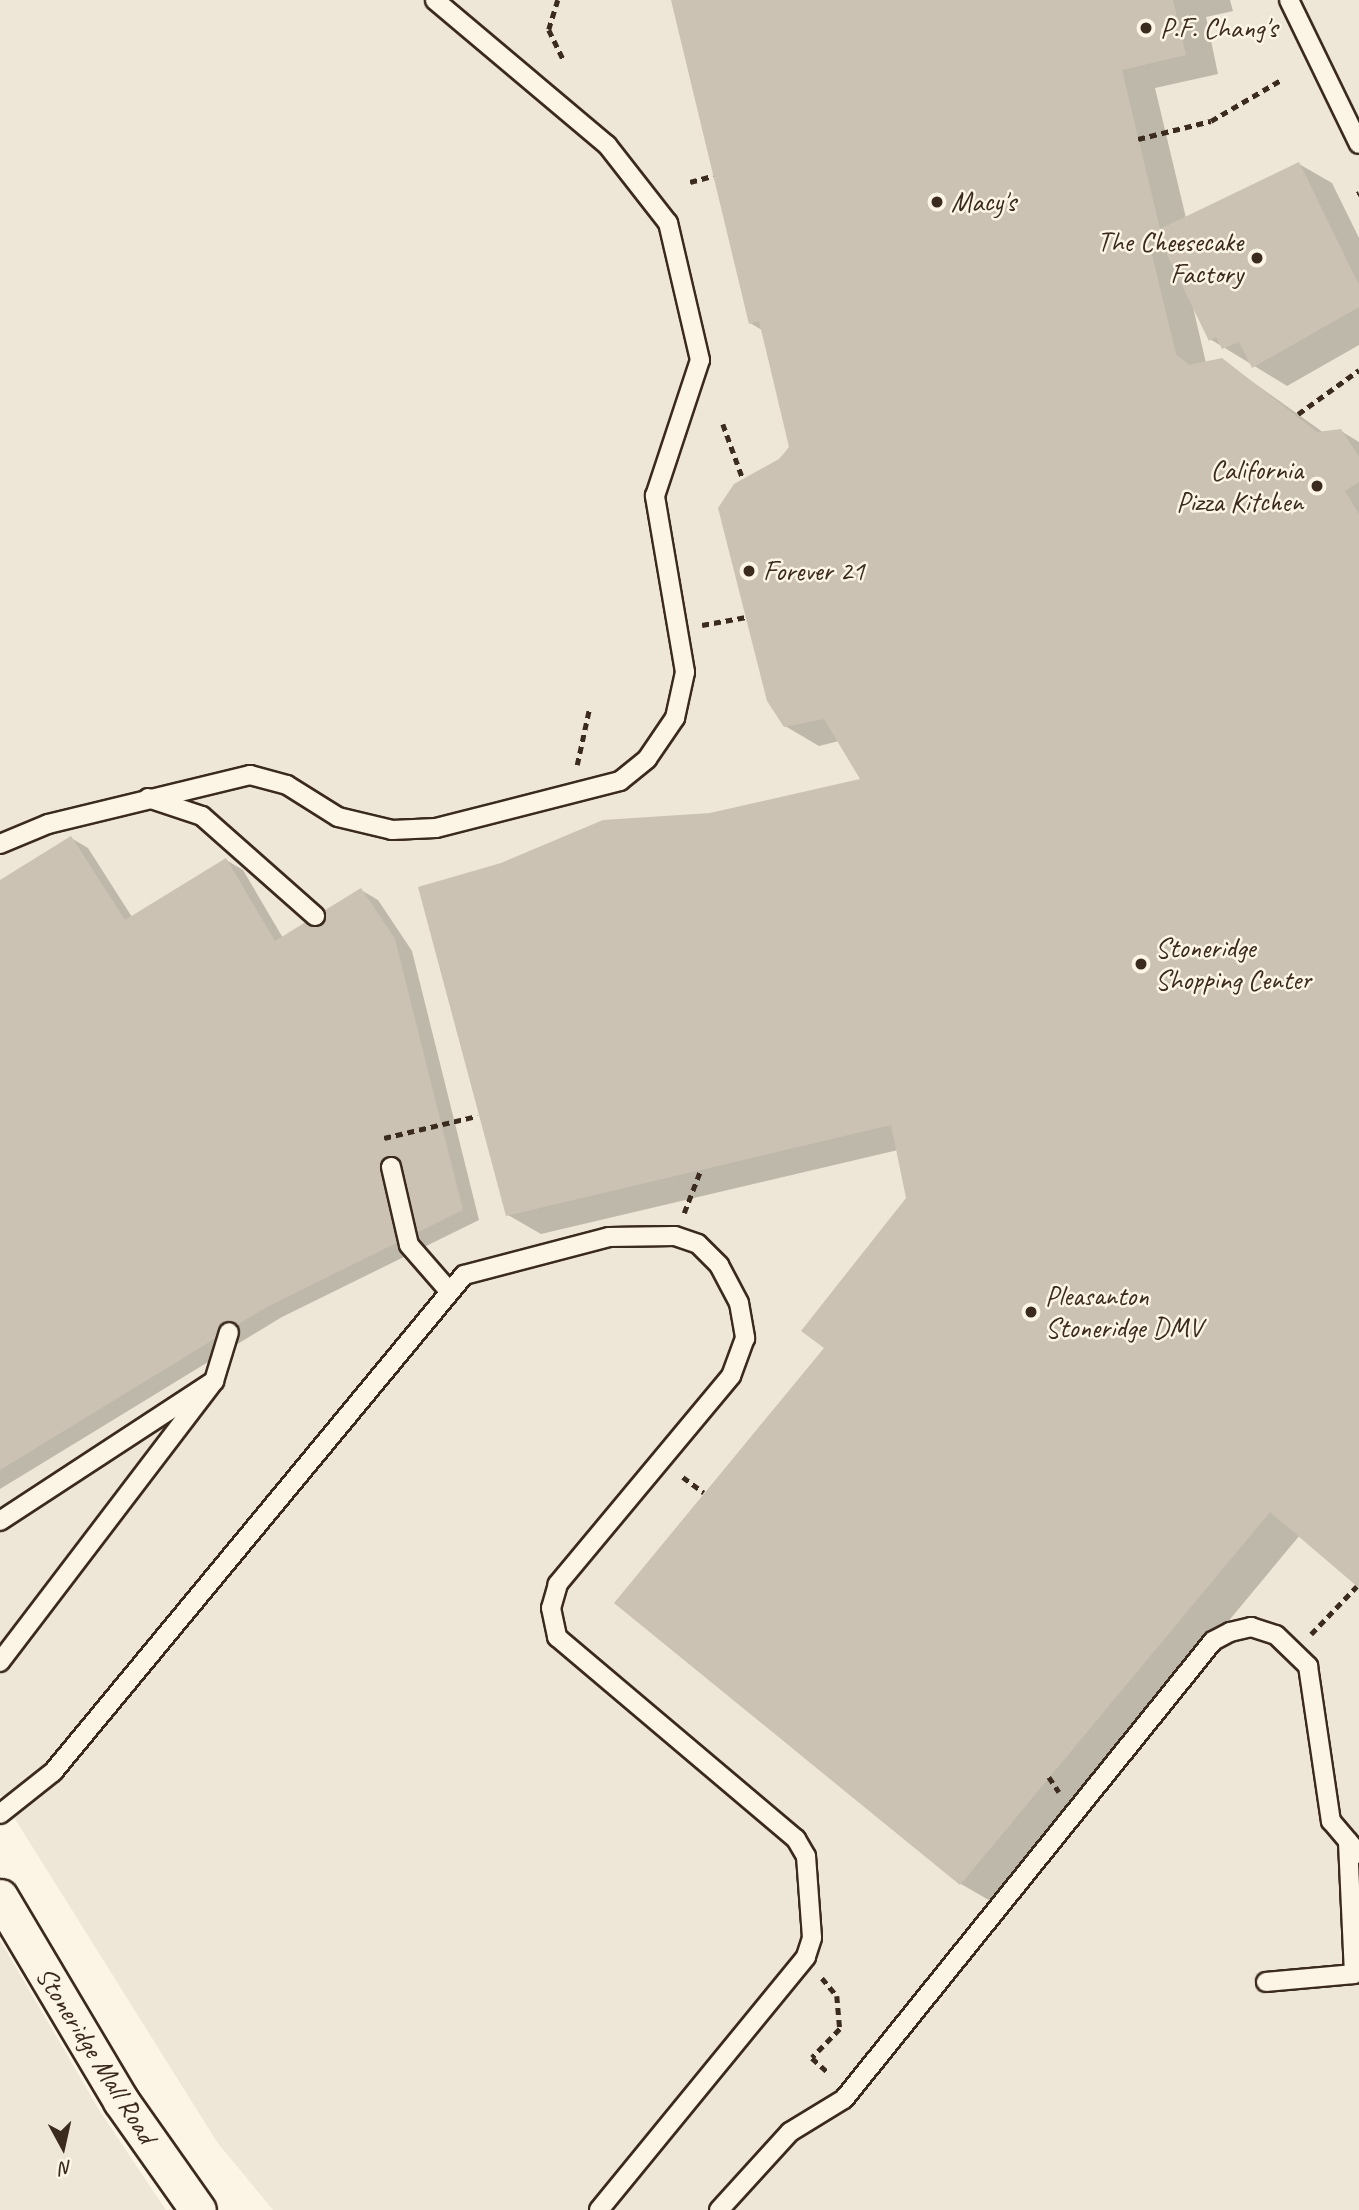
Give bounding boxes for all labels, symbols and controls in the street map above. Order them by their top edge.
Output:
place label: P.F. Chang's [1160,11,1277,45]
marker: P.F. Chang's [1138,20,1154,36]
place label: Macy's [951,185,1016,219]
marker: Macy's [929,194,945,210]
place label: The Cheesecake Factory [1096,225,1243,291]
marker: The Cheesecake Factory [1249,250,1265,266]
place label: California Pizza Kitchen [1176,453,1303,519]
marker: California Pizza Kitchen [1309,478,1325,494]
place label: Forever 21 [763,554,865,588]
marker: Forever 21 [741,563,757,579]
place label: Stoneridge Shopping Center [1155,931,1311,997]
marker: Stoneridge Shopping Center [1133,956,1149,972]
place label: Pleasanton Stoneridge DMV [1045,1279,1202,1345]
marker: Pleasanton Stoneridge DMV [1023,1304,1039,1320]
street label: Stoneridge Mall Road [28,1960,164,2150]
north arrow [28,2112,98,2182]
text: N [58,2155,73,2180]

